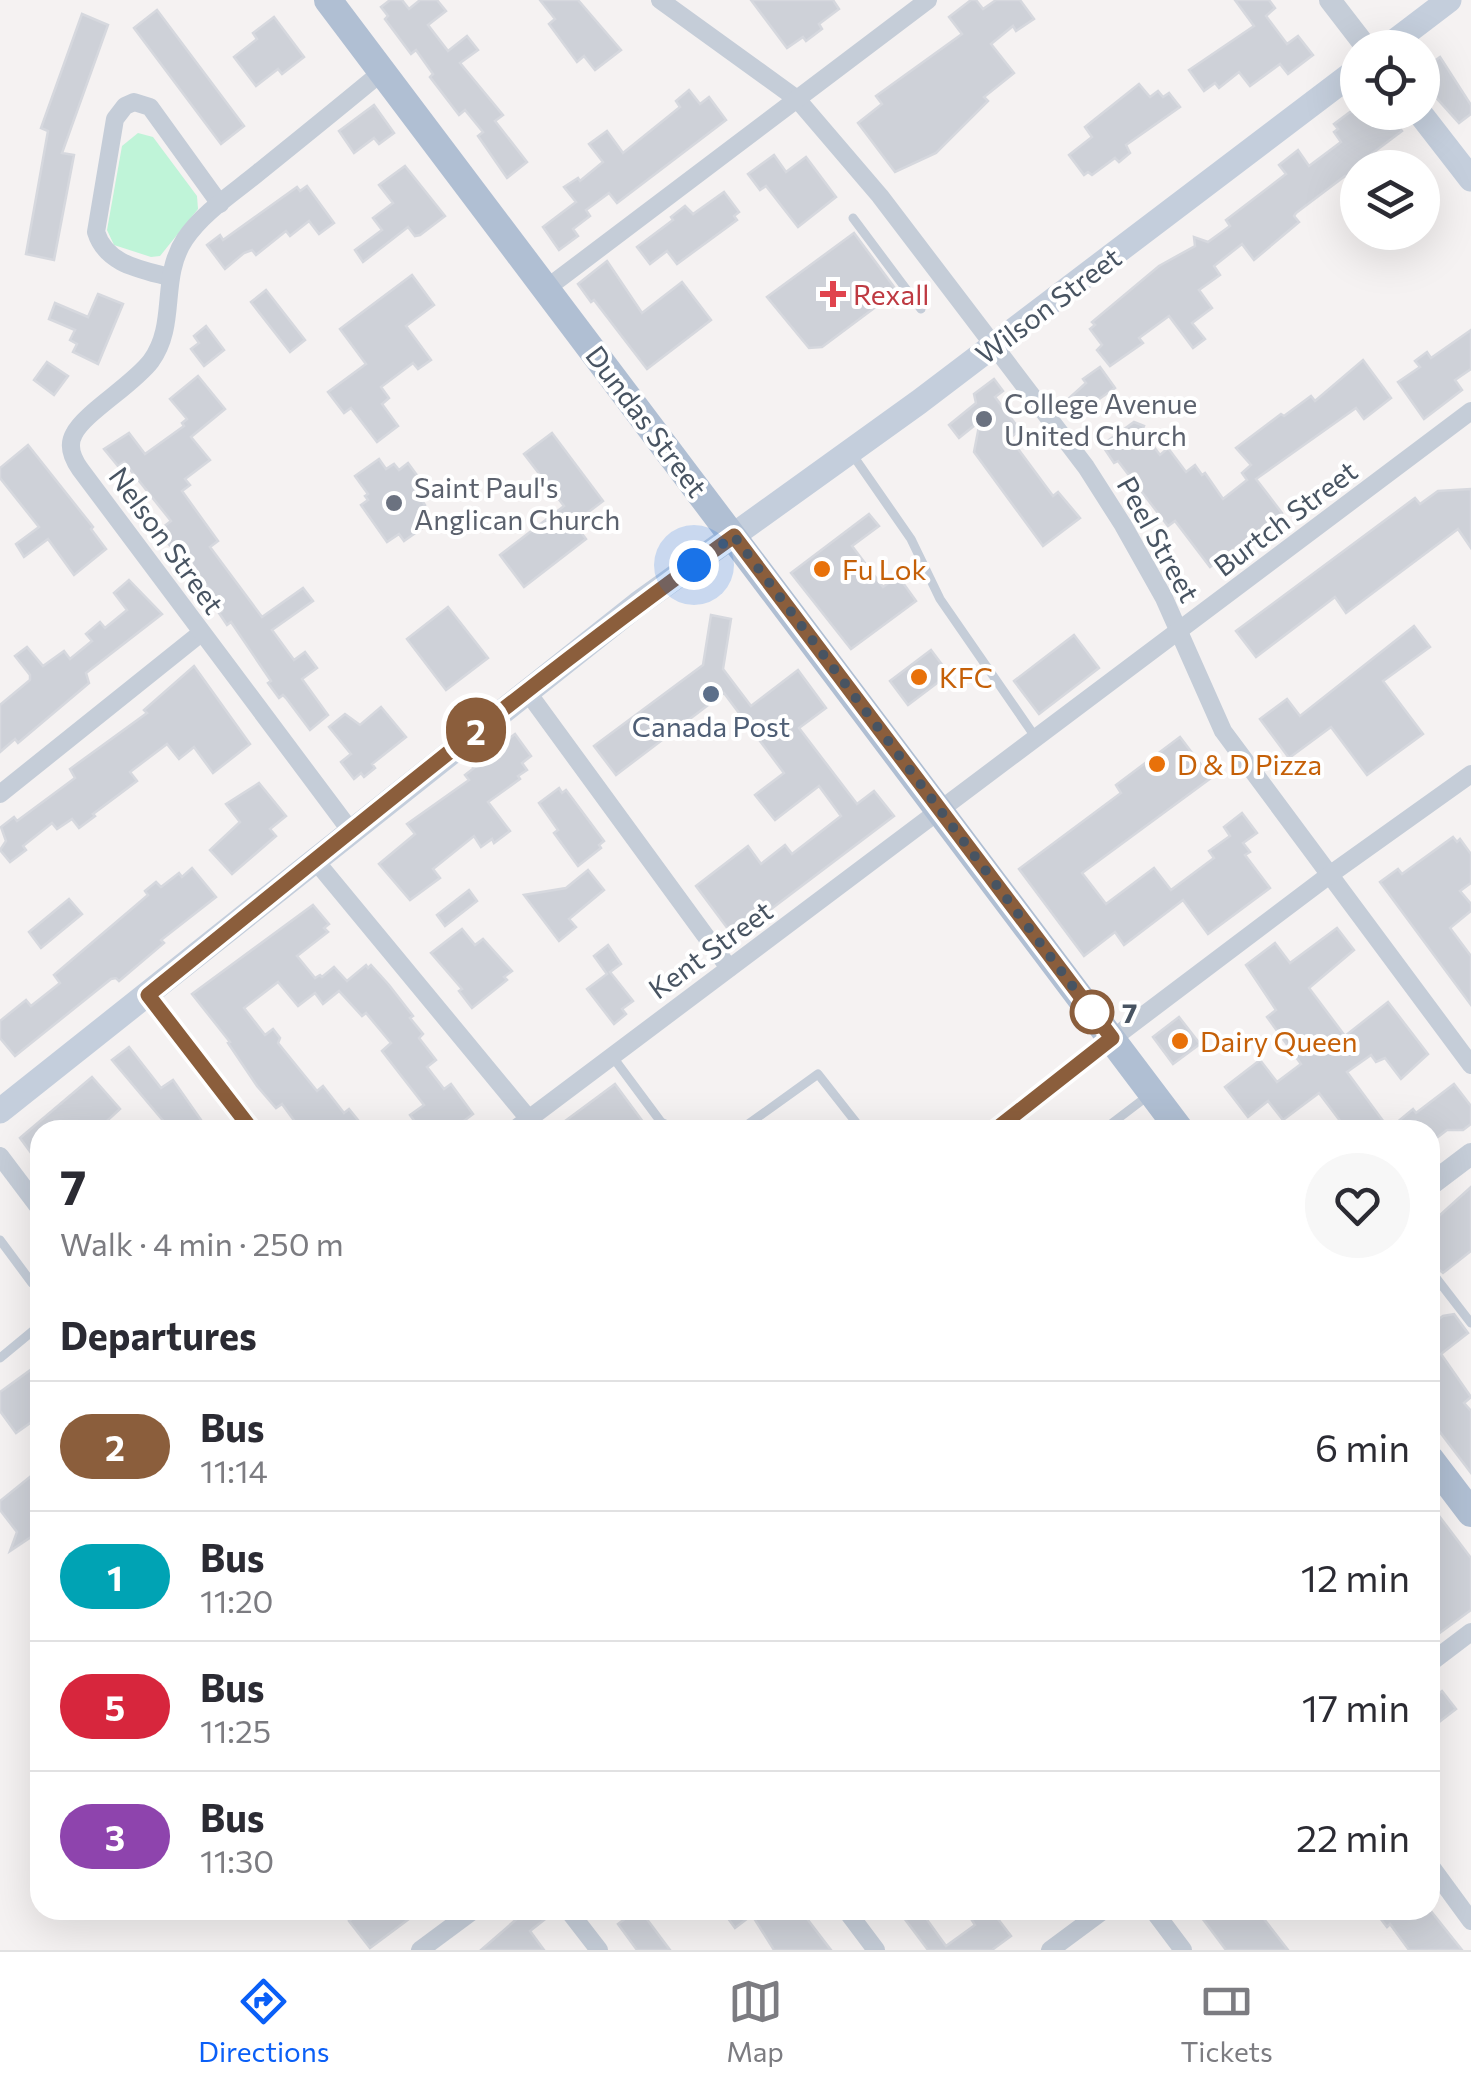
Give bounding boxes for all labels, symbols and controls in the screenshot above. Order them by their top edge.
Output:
map controls [1340,30,1440,250]
button: locate [1340,30,1440,130]
button: layers [1340,150,1440,250]
street label: Wilson Street [969,239,1127,371]
place label: Rexall [853,277,929,311]
marker: Rexall [822,283,844,305]
street label: Dundas Street [579,339,715,503]
place label: College Avenue United Church [1004,386,1197,452]
marker: College Avenue United Church [973,408,995,430]
street label: Burtch Street [1207,453,1363,583]
street label: Nelson Street [102,460,232,620]
place label: Saint Paul's Anglican Church [414,470,620,536]
street label: Peel Street [1111,470,1207,608]
marker: Saint Paul's Anglican Church [383,492,405,514]
your location [669,540,719,590]
place label: Fu Lok [842,552,927,586]
marker: Fu Lok [811,558,833,580]
place label: KFC [939,660,993,694]
marker: KFC [908,666,930,688]
marker: Canada Post [700,683,722,705]
line badge: 2 [444,698,508,762]
text: 2 [466,709,486,752]
place label: Canada Post [632,709,790,743]
place label: D & D Pizza [1177,747,1322,781]
marker: D & D Pizza [1146,753,1168,775]
street label: Kent Street [642,893,778,1005]
marker: 7 [1071,991,1113,1033]
place label: 7 [1122,995,1137,1029]
place label: Dairy Queen [1200,1024,1358,1058]
marker: Dairy Queen [1169,1030,1191,1052]
button: heart [1305,1153,1410,1258]
text: 7 [60,1156,86,1215]
text: Walk · 4 min · 250 m [60,1223,344,1263]
text: Departures [60,1311,257,1358]
text: Bus [200,1403,265,1450]
text: 6 min [1315,1423,1410,1470]
text: 2 [105,1425,125,1468]
text: 11:14 [200,1450,268,1490]
text: Bus [200,1533,265,1580]
text: 12 min [1301,1553,1410,1600]
text: 1 [107,1555,123,1598]
text: 11:20 [200,1580,273,1620]
text: Bus [200,1663,265,1710]
text: 17 min [1302,1683,1410,1730]
text: 5 [105,1685,125,1728]
text: 11:25 [200,1710,271,1750]
text: Bus [200,1793,265,1840]
text: 22 min [1296,1813,1410,1860]
text: 3 [105,1815,125,1858]
text: 11:30 [200,1840,274,1880]
tab: Directions [198,1974,330,2068]
tab: Map [726,1974,784,2068]
tab: Tickets [1180,1974,1273,2068]

